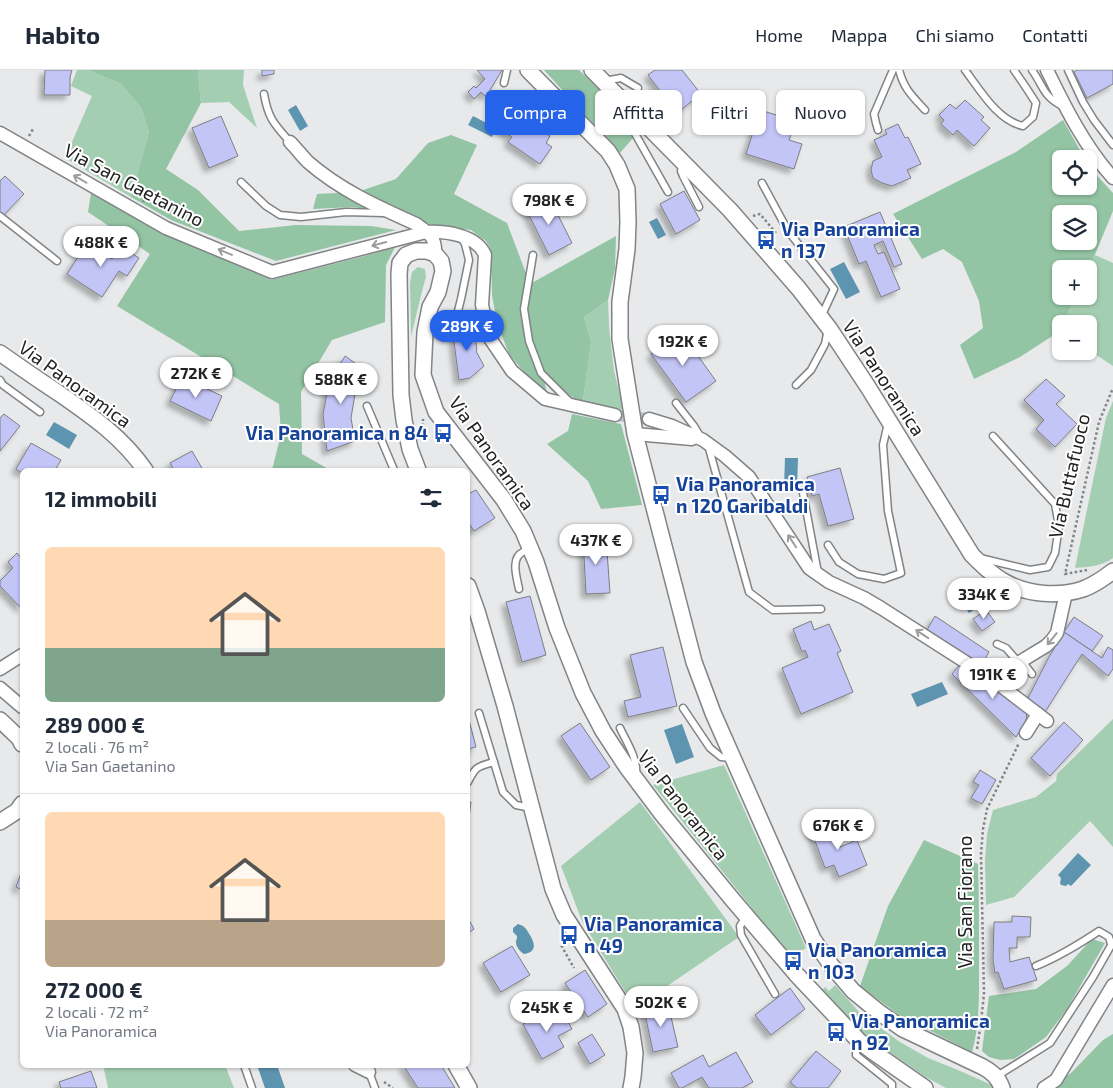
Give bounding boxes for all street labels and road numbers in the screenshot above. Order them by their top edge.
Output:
street label: Via San Gaetanino [60,138,208,231]
street label: Via Panoramica [838,315,930,440]
street label: Via Panoramica [15,335,136,432]
street label: Via Panoramica [445,391,540,514]
street label: Via Buttafuoco [1043,411,1094,540]
street label: Via Panoramica [633,745,734,864]
street label: Via San Fiorano [953,836,976,968]

